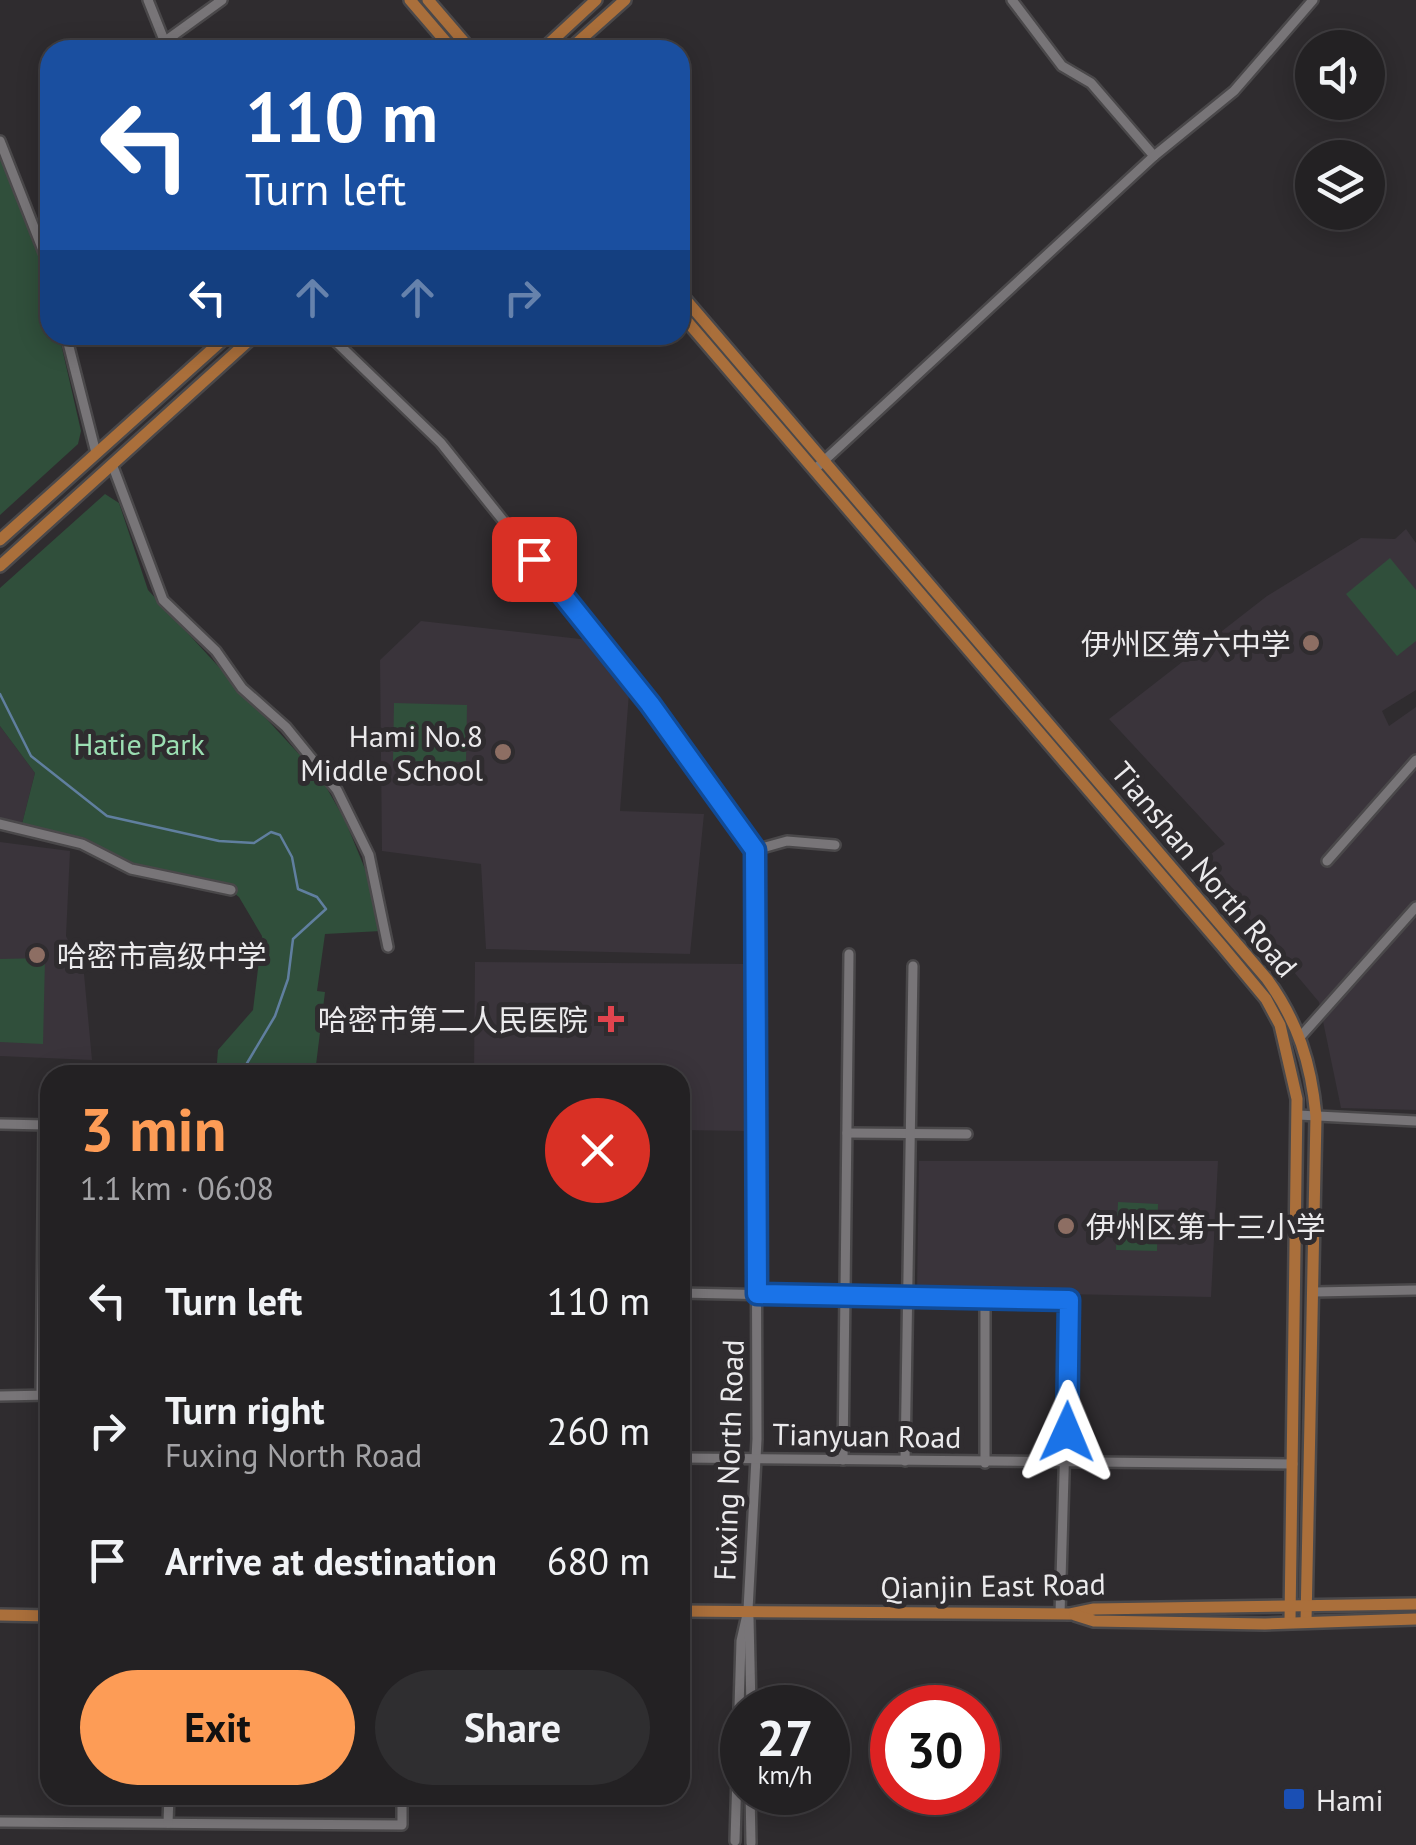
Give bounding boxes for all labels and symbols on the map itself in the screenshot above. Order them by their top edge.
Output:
pin [492,517,577,602]
place label: 伊州区第六中学 [1081,624,1291,663]
marker: 伊州区第六中学 [1300,632,1322,654]
place label: Hami No.8 Middle School [300,716,483,789]
park label: Hatie Park [73,724,205,763]
marker: Hami No.8 Middle School [492,741,514,763]
street label: Tianshan North Road [1103,753,1307,985]
place label: 哈密市高级中学 [57,936,267,975]
marker: 哈密市高级中学 [26,944,48,966]
place label: 哈密市第二人民医院 [318,1000,588,1039]
marker: 哈密市第二人民医院 [598,1006,624,1032]
place label: 伊州区第十三小学 [1086,1207,1326,1246]
marker: 伊州区第十三小学 [1055,1215,1077,1237]
street label: Fuxing North Road [704,1339,752,1581]
position arrow [1015,1380,1119,1484]
street label: Tianyuan Road [772,1414,962,1456]
street label: Qianjin East Road [880,1564,1106,1606]
speed limit sign: 30 [870,1685,1000,1815]
place label: Hami [1316,1780,1383,1819]
marker: Hami [1281,1786,1307,1812]

